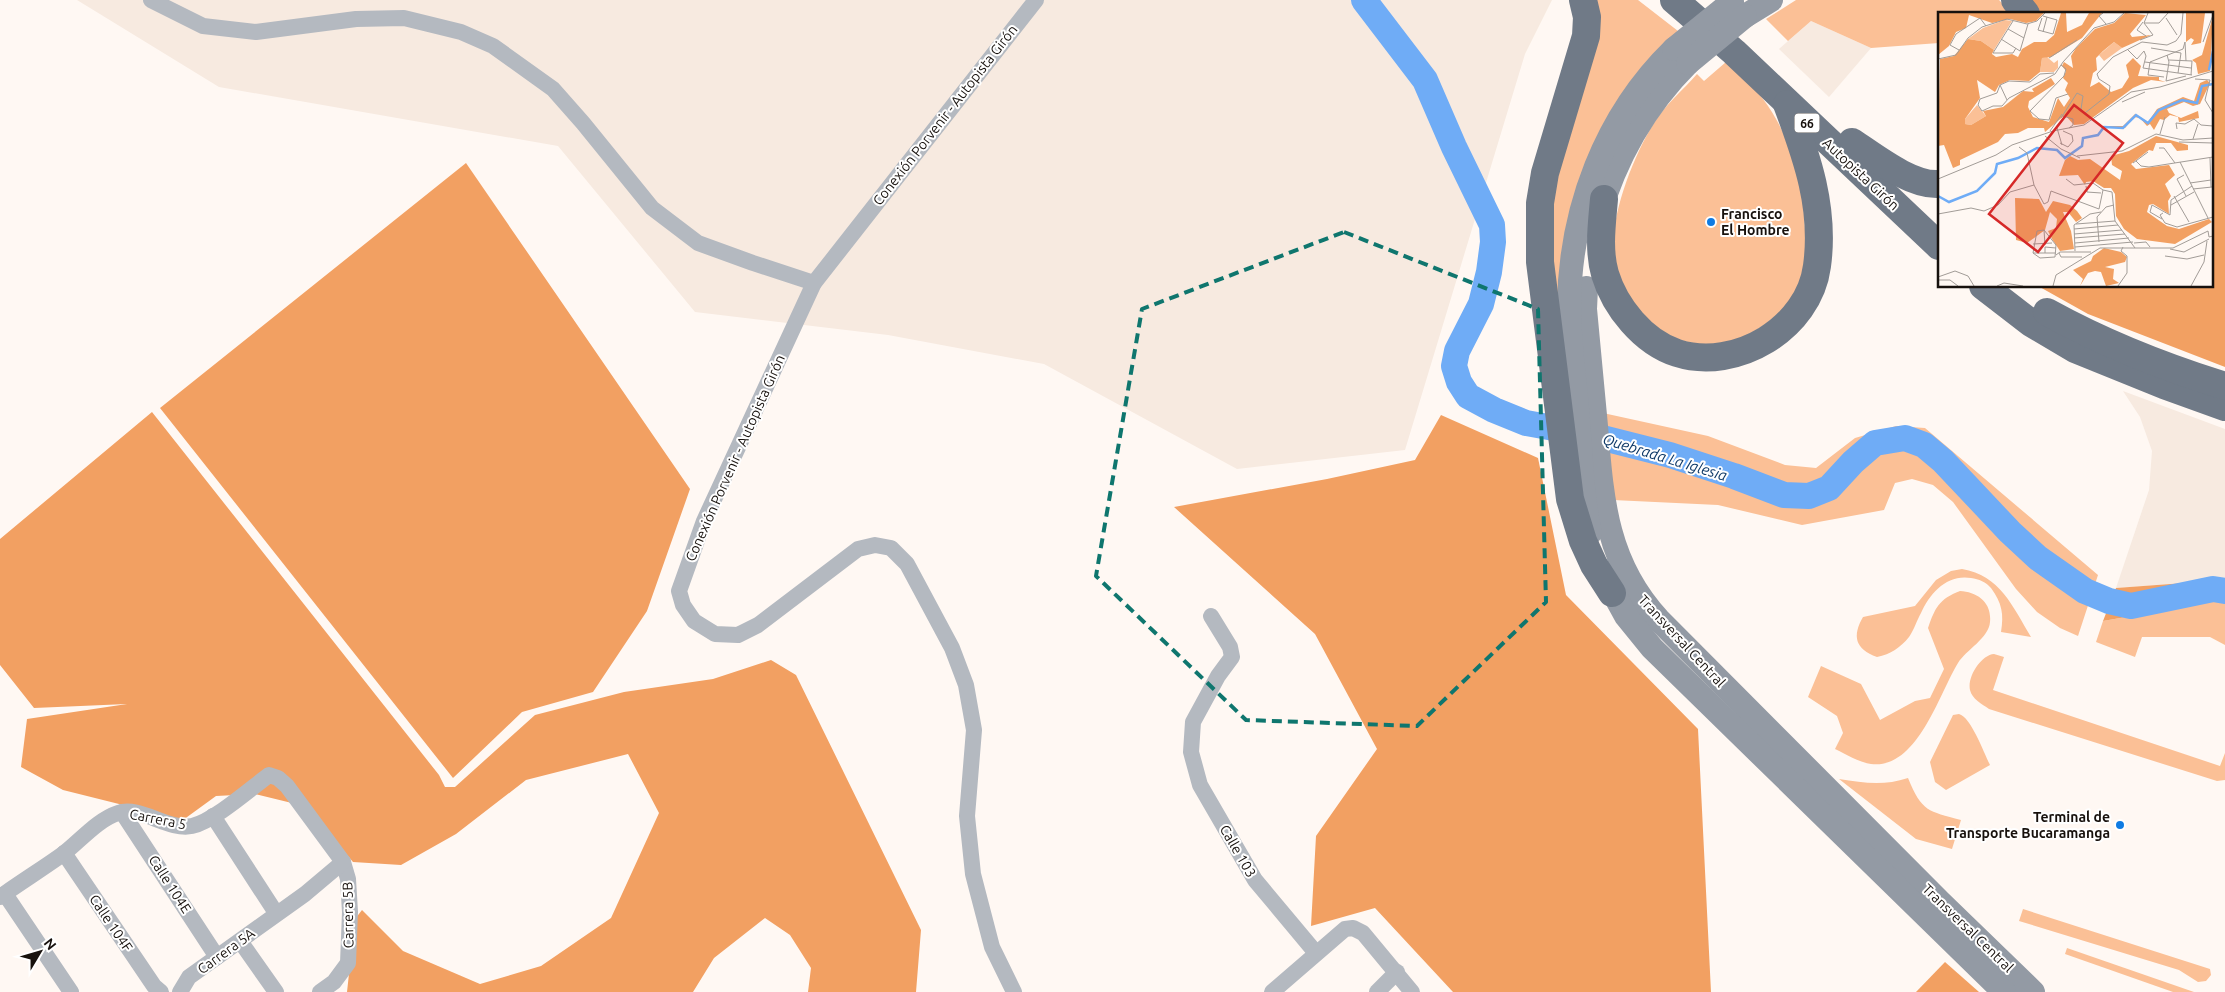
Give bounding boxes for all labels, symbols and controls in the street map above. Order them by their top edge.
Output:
inset map [1938,12,2212,288]
street label: Conexión Porvenir - Autopista Girón [870,22,1020,208]
road number: 66 [1794,114,1820,132]
street label: Autopista Girón [1820,135,1902,213]
place label: Francisco El Hombre [1721,206,1790,238]
marker: Francisco El Hombre [1705,216,1717,228]
street label: Conexión Porvenir - Autopista Girón [682,352,788,564]
water label: Quebrada La Iglesia [1601,430,1729,485]
street label: Transversal Central [1635,592,1729,691]
street label: Carrera 5 [128,806,188,832]
place label: Terminal de Transporte Bucaramanga [1946,809,2110,841]
marker: Terminal de Transporte Bucaramanga [2114,819,2126,831]
street label: Calle 103 [1217,822,1259,880]
street label: Calle 104E [145,852,195,916]
street label: Carrera 5B [339,881,357,948]
street label: Transversal Central [1919,881,2017,976]
street label: Calle 104F [86,892,136,954]
street label: Carrera 5A [194,925,258,977]
north arrow [15,927,65,977]
text: N [41,935,60,953]

